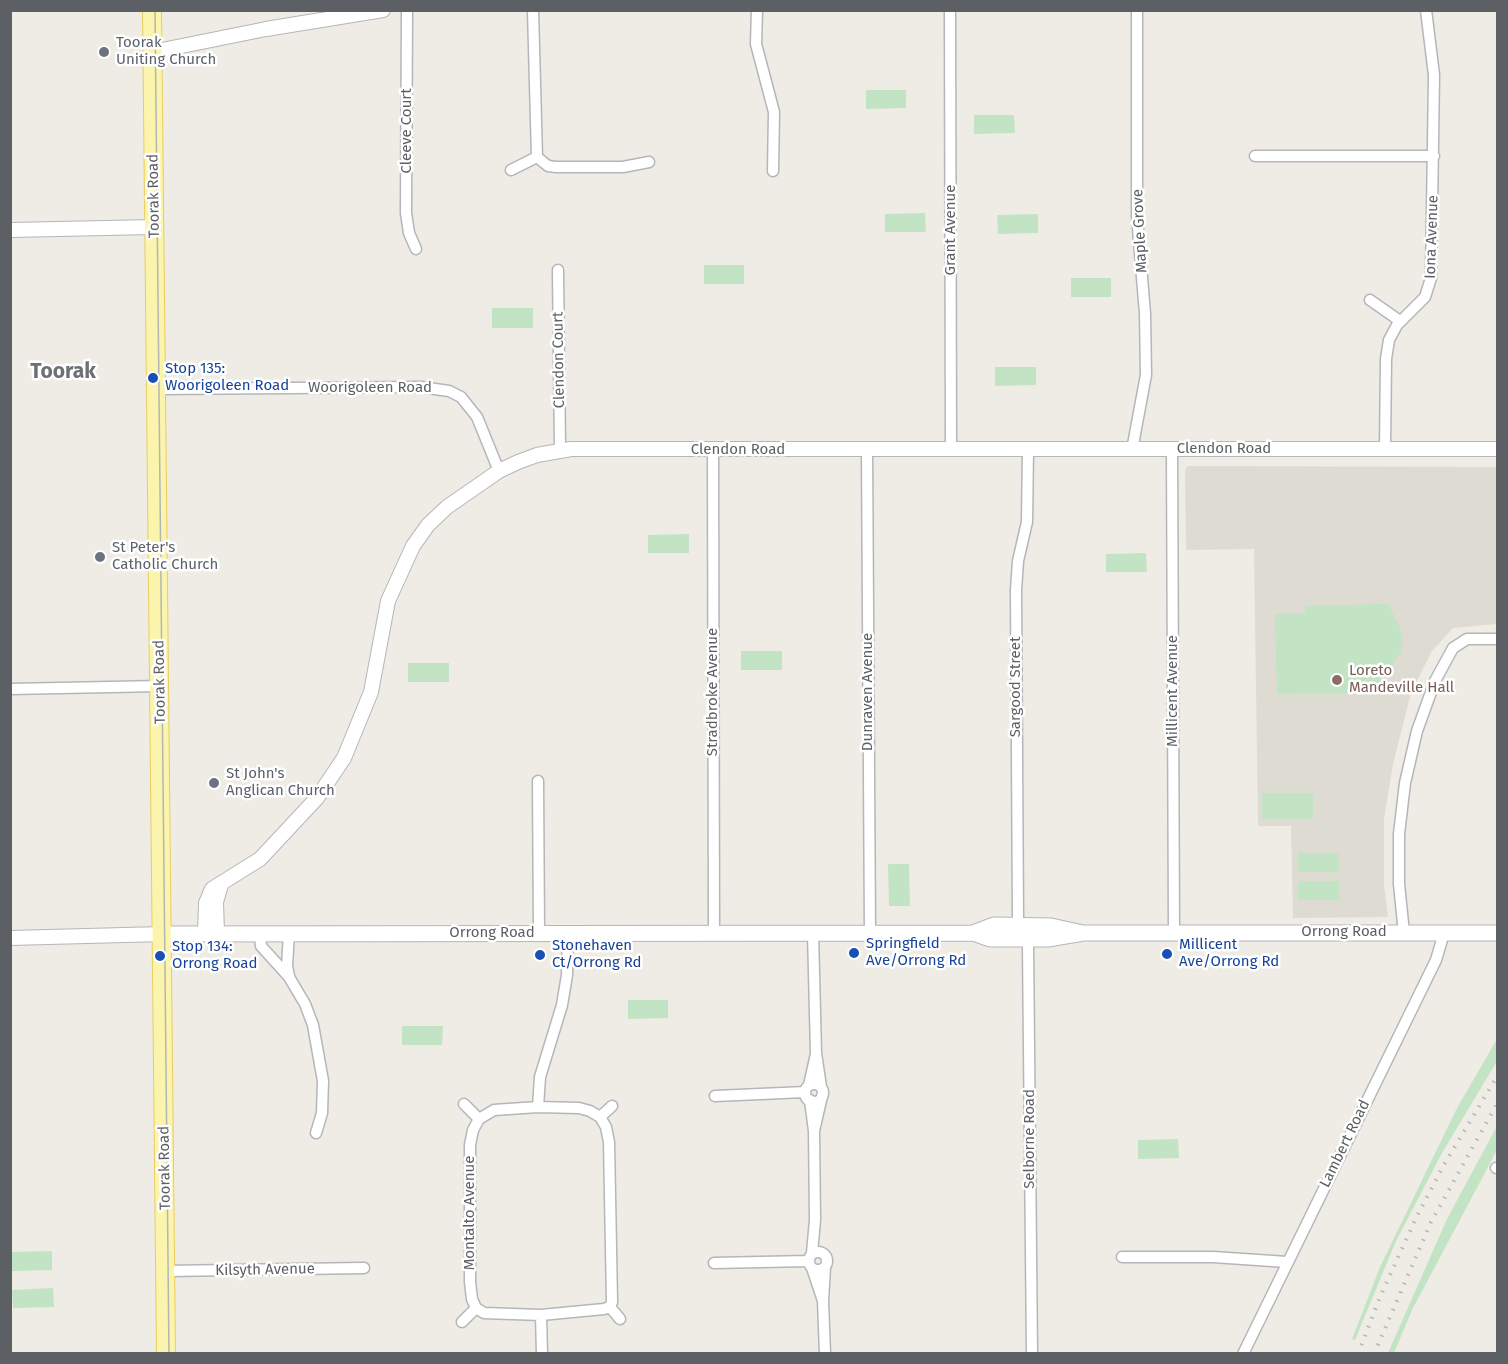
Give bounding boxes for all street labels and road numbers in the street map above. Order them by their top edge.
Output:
street label: Cleeve Court [398,88,416,174]
street label: Toorak Road [144,154,164,238]
street label: Grant Avenue [942,185,960,275]
street label: Maple Grove [1129,188,1151,274]
street label: Iona Avenue [1422,195,1442,279]
street label: Clendon Court [549,311,569,409]
street label: Woorigoleen Road [308,379,432,397]
street label: Clendon Road [1177,440,1271,458]
street label: Clendon Road [691,441,785,459]
street label: Stradbroke Avenue [704,628,722,756]
street label: Dunraven Avenue [859,633,877,751]
street label: Millicent Avenue [1164,635,1182,747]
street label: Sargood Street [1007,637,1025,737]
street label: Toorak Road [150,640,170,724]
street label: Orrong Road [1301,923,1387,941]
street label: Orrong Road [449,924,535,942]
street label: Selborne Road [1021,1089,1039,1189]
street label: Lambert Road [1316,1097,1374,1191]
street label: Toorak Road [155,1126,175,1210]
street label: Montalto Avenue [461,1156,479,1270]
street label: Kilsyth Avenue [215,1260,315,1280]

